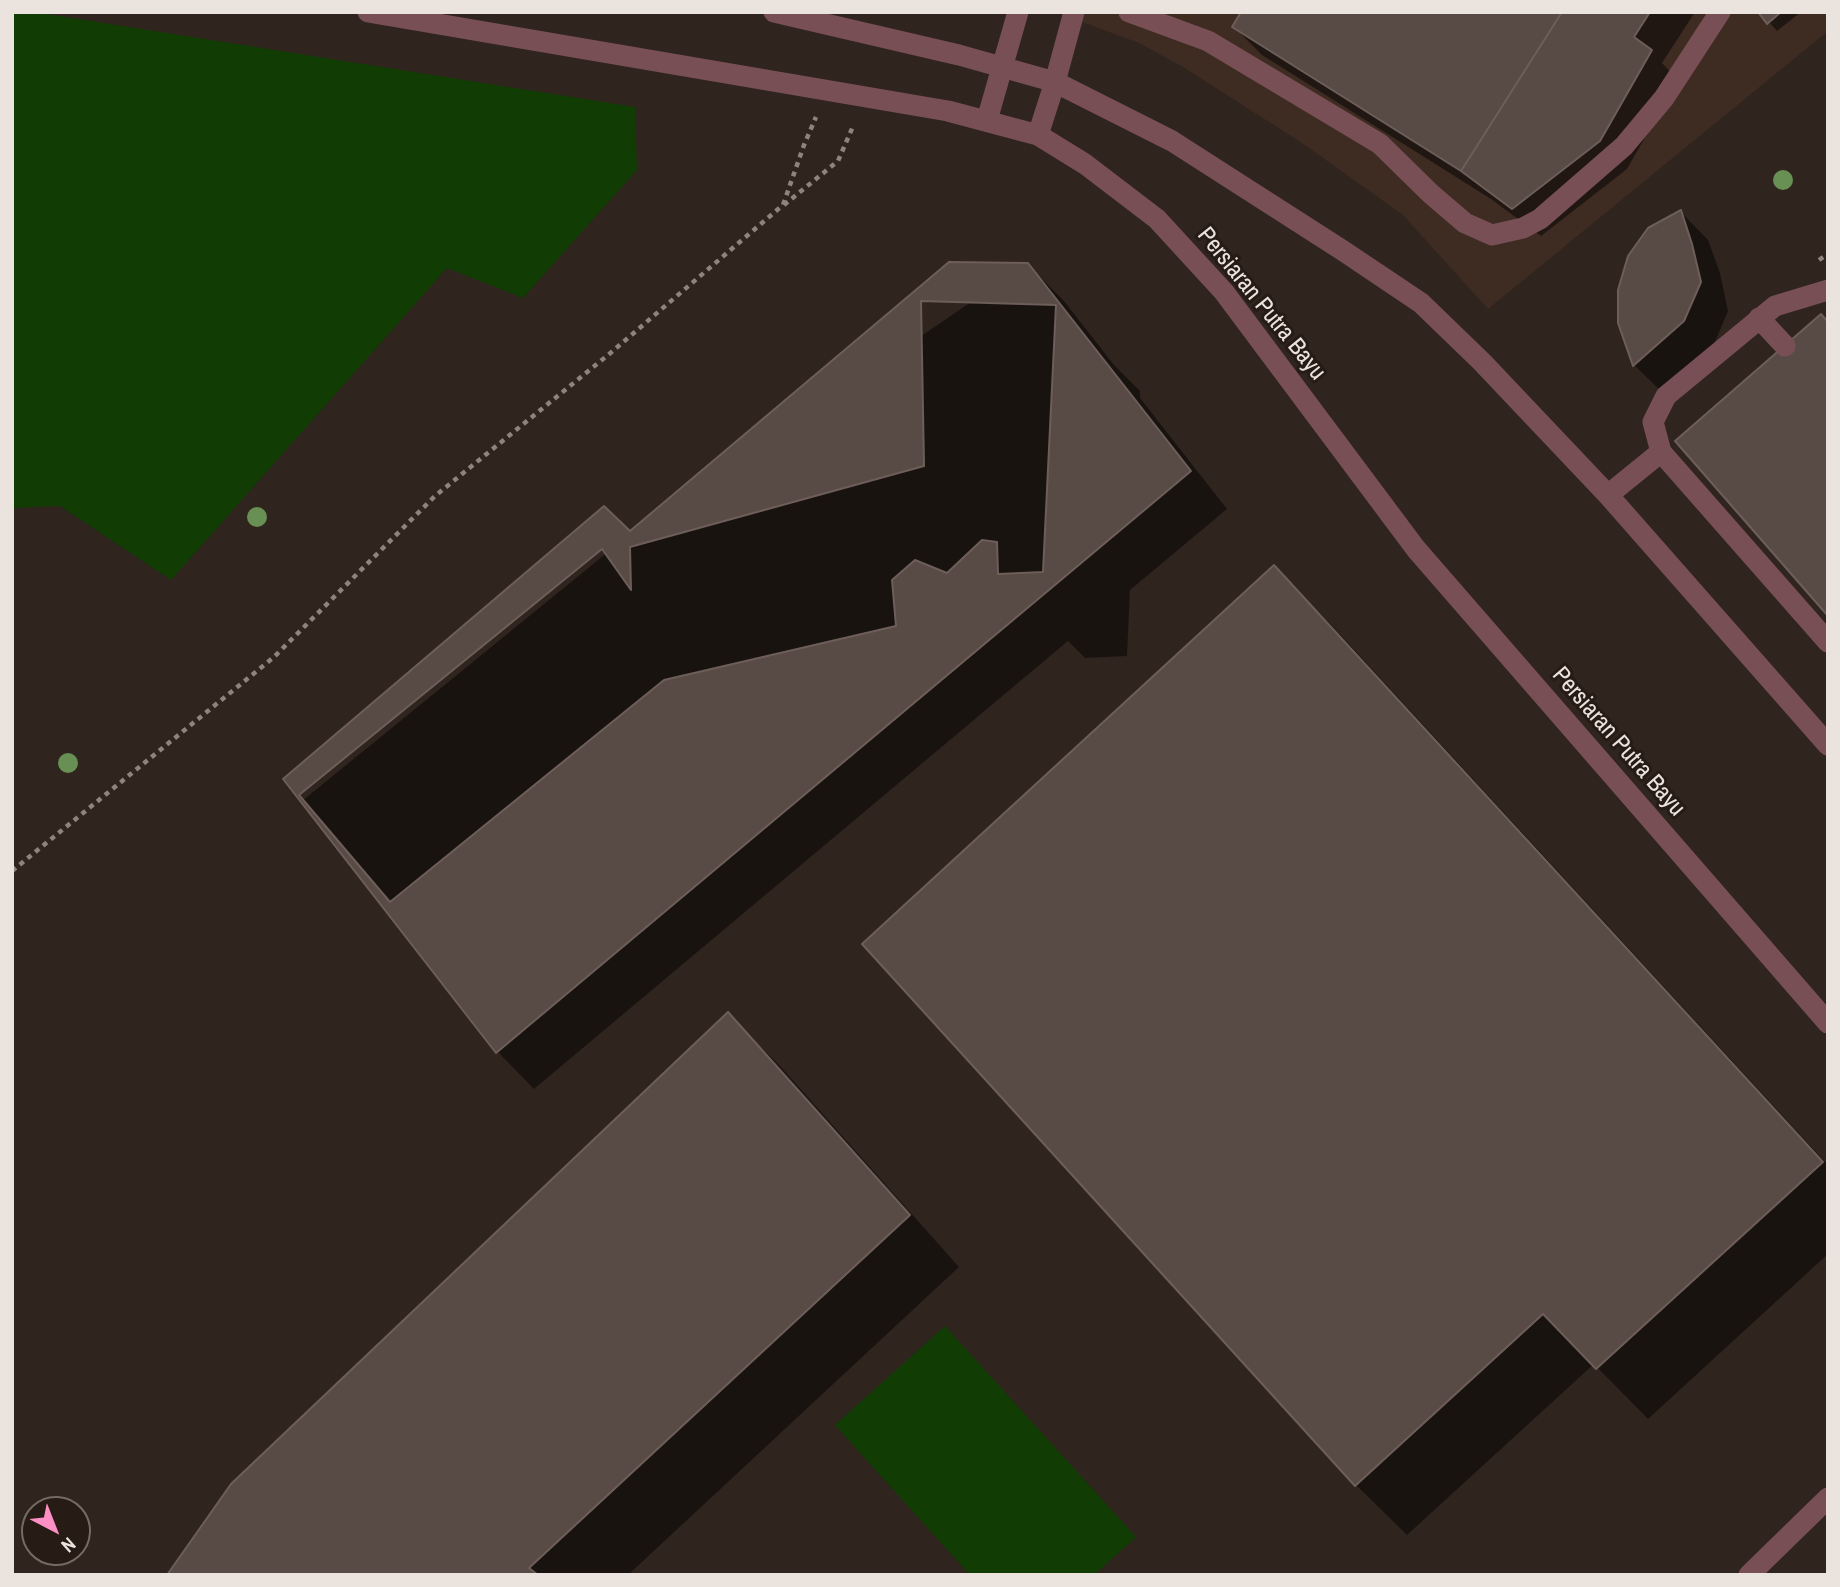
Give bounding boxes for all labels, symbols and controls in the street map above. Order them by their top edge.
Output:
street label: Persiaran Putra Bayu [1191,222,1331,386]
street label: Persiaran Putra Bayu [1545,662,1691,822]
north arrow [21,1496,91,1566]
text: N [56,1532,82,1559]

